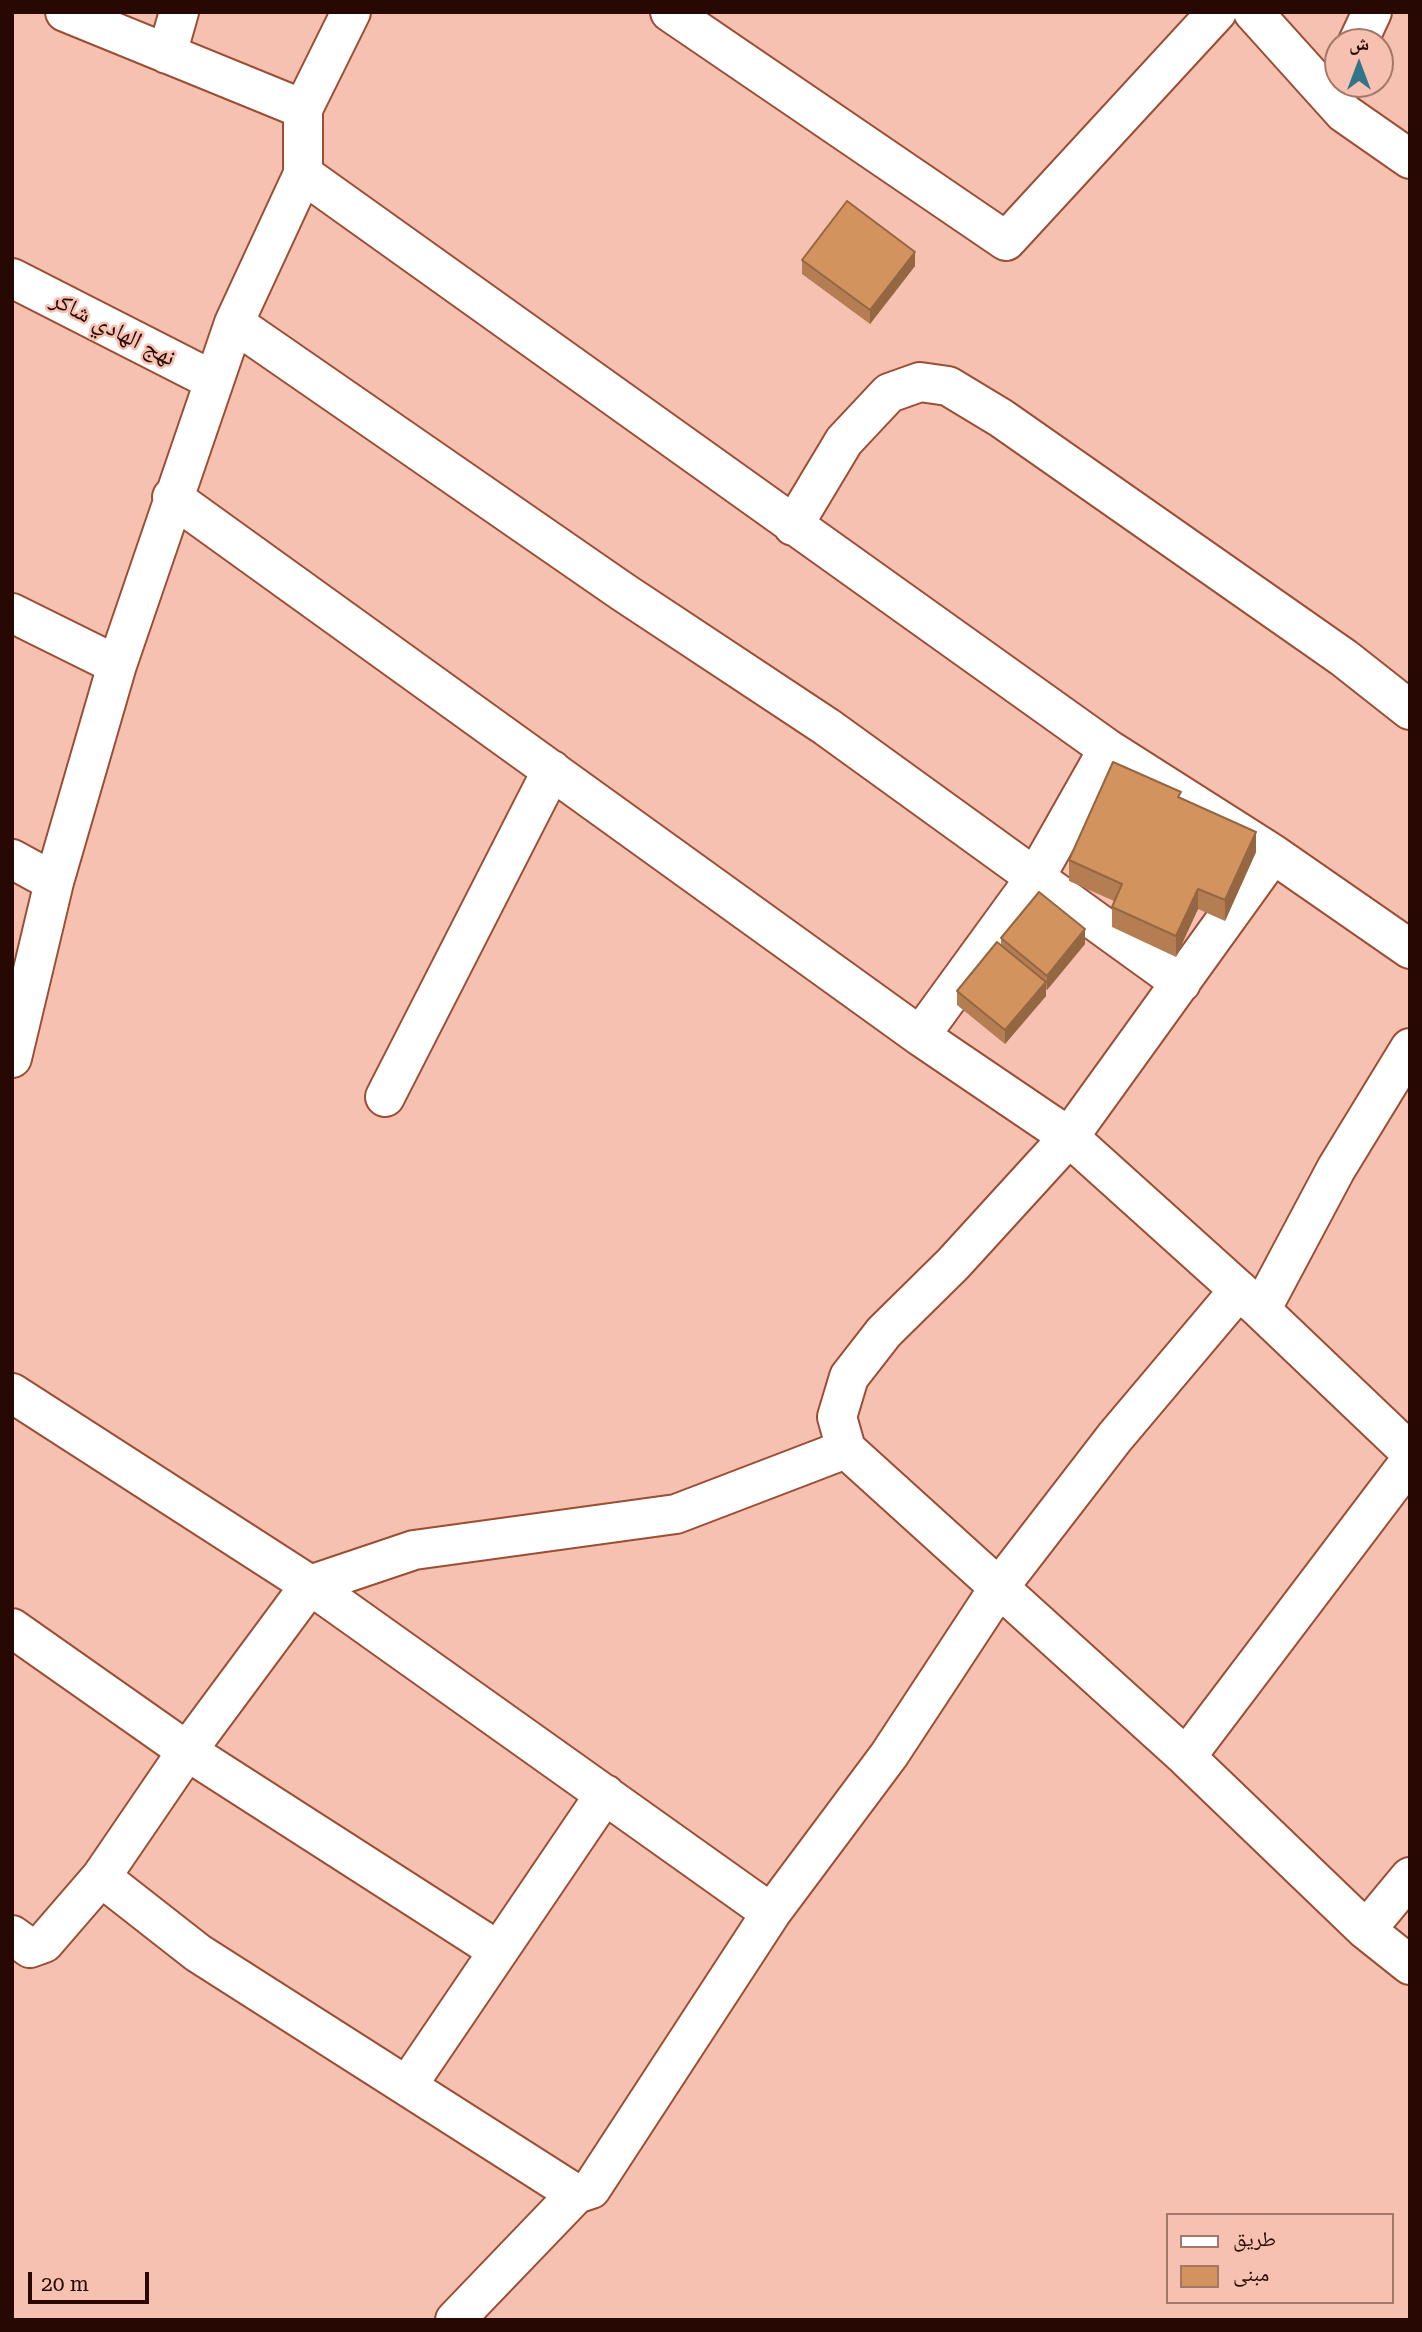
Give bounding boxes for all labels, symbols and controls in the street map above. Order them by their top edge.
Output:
north arrow [1324,28,1394,98]
text: ش [1349,32,1369,55]
street label: نهج الهادي شاكر [46,285,180,373]
legend [1166,2213,1394,2304]
text: طريق [1233,2227,1276,2251]
scale bar [32,2258,152,2302]
text: مبنى [1233,2262,1269,2286]
text: 20 m [41,2272,89,2296]

